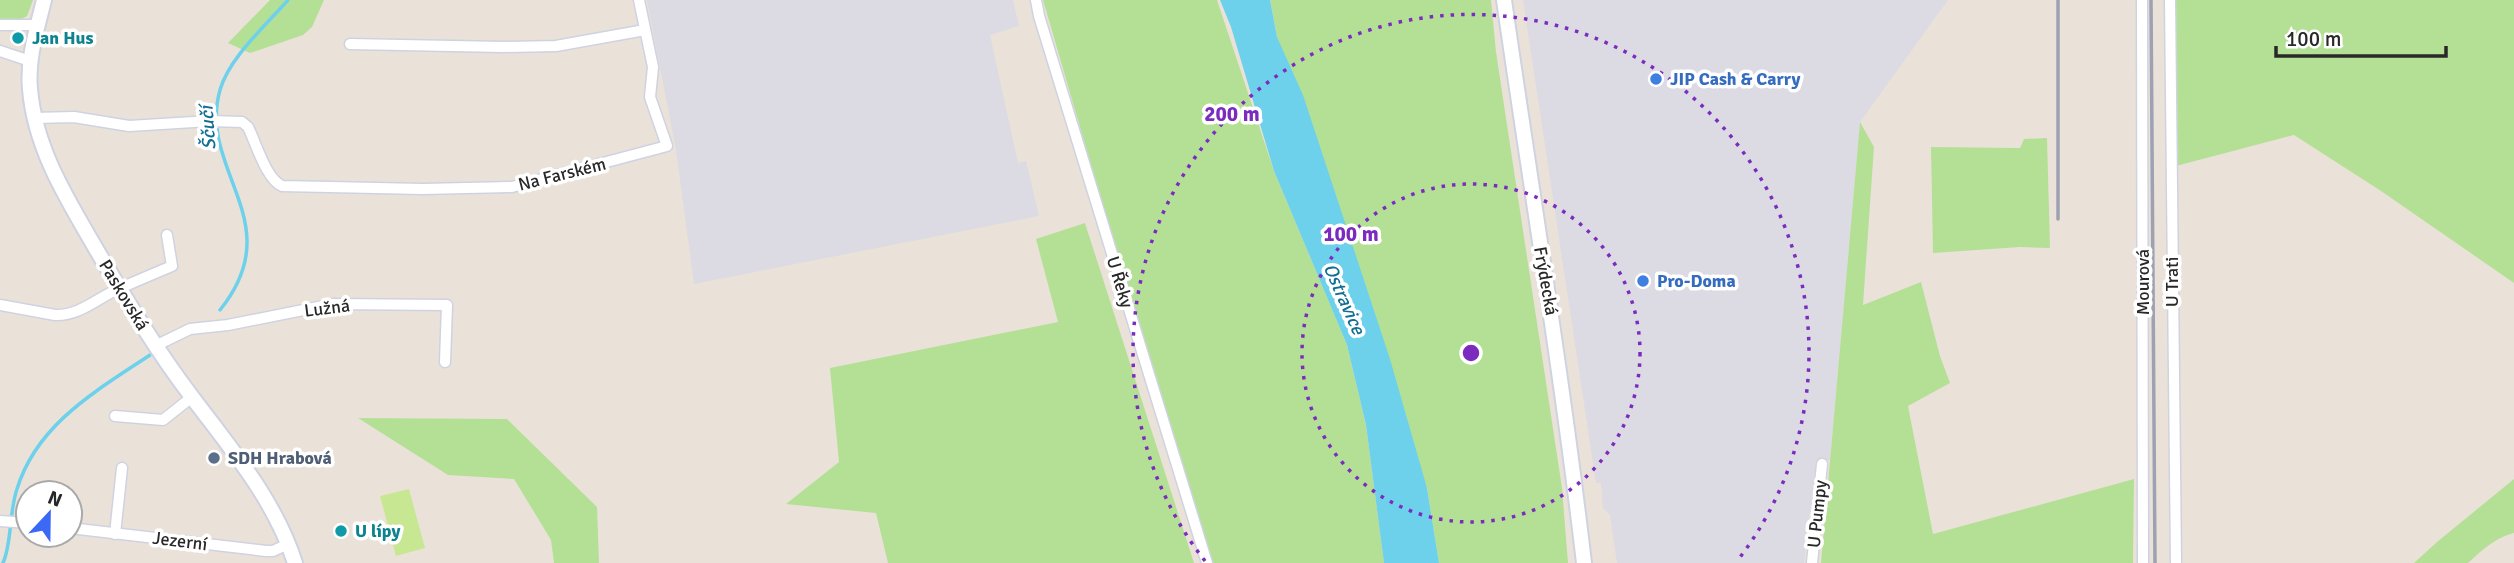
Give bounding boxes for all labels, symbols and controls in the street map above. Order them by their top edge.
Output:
scale bar [2276,14,2446,58]
text: 100 m [2286,26,2341,52]
place label: Jan Hus [32,27,93,49]
marker: Jan Hus [10,30,26,46]
place label: JIP Cash & Carry [1670,68,1800,90]
marker: JIP Cash & Carry [1648,71,1664,87]
water label: Ščučí [194,101,222,151]
text: 200 m [1204,101,1260,127]
street label: Na Farském [516,152,608,196]
text: 100 m [1323,221,1379,247]
street label: Frýdecká [1529,245,1563,317]
street label: Mourová [2132,249,2154,315]
street label: U Řeky [1102,253,1138,311]
street label: Paskovská [94,256,154,334]
street label: U Trati [2161,257,2183,307]
water label: Ostravice [1318,260,1371,340]
place label: Pro-Doma [1657,270,1736,292]
marker: Pro-Doma [1635,273,1651,289]
street label: Lužná [303,294,351,322]
centre of rings [1459,341,1483,365]
place label: SDH Hrabová [228,447,332,469]
marker: SDH Hrabová [206,450,222,466]
street label: U Pumpy [1802,478,1832,549]
north arrow [14,479,84,549]
text: N [44,486,66,513]
place label: U lípy [355,520,401,542]
marker: U lípy [333,523,349,539]
street label: Jezerní [151,527,209,555]

